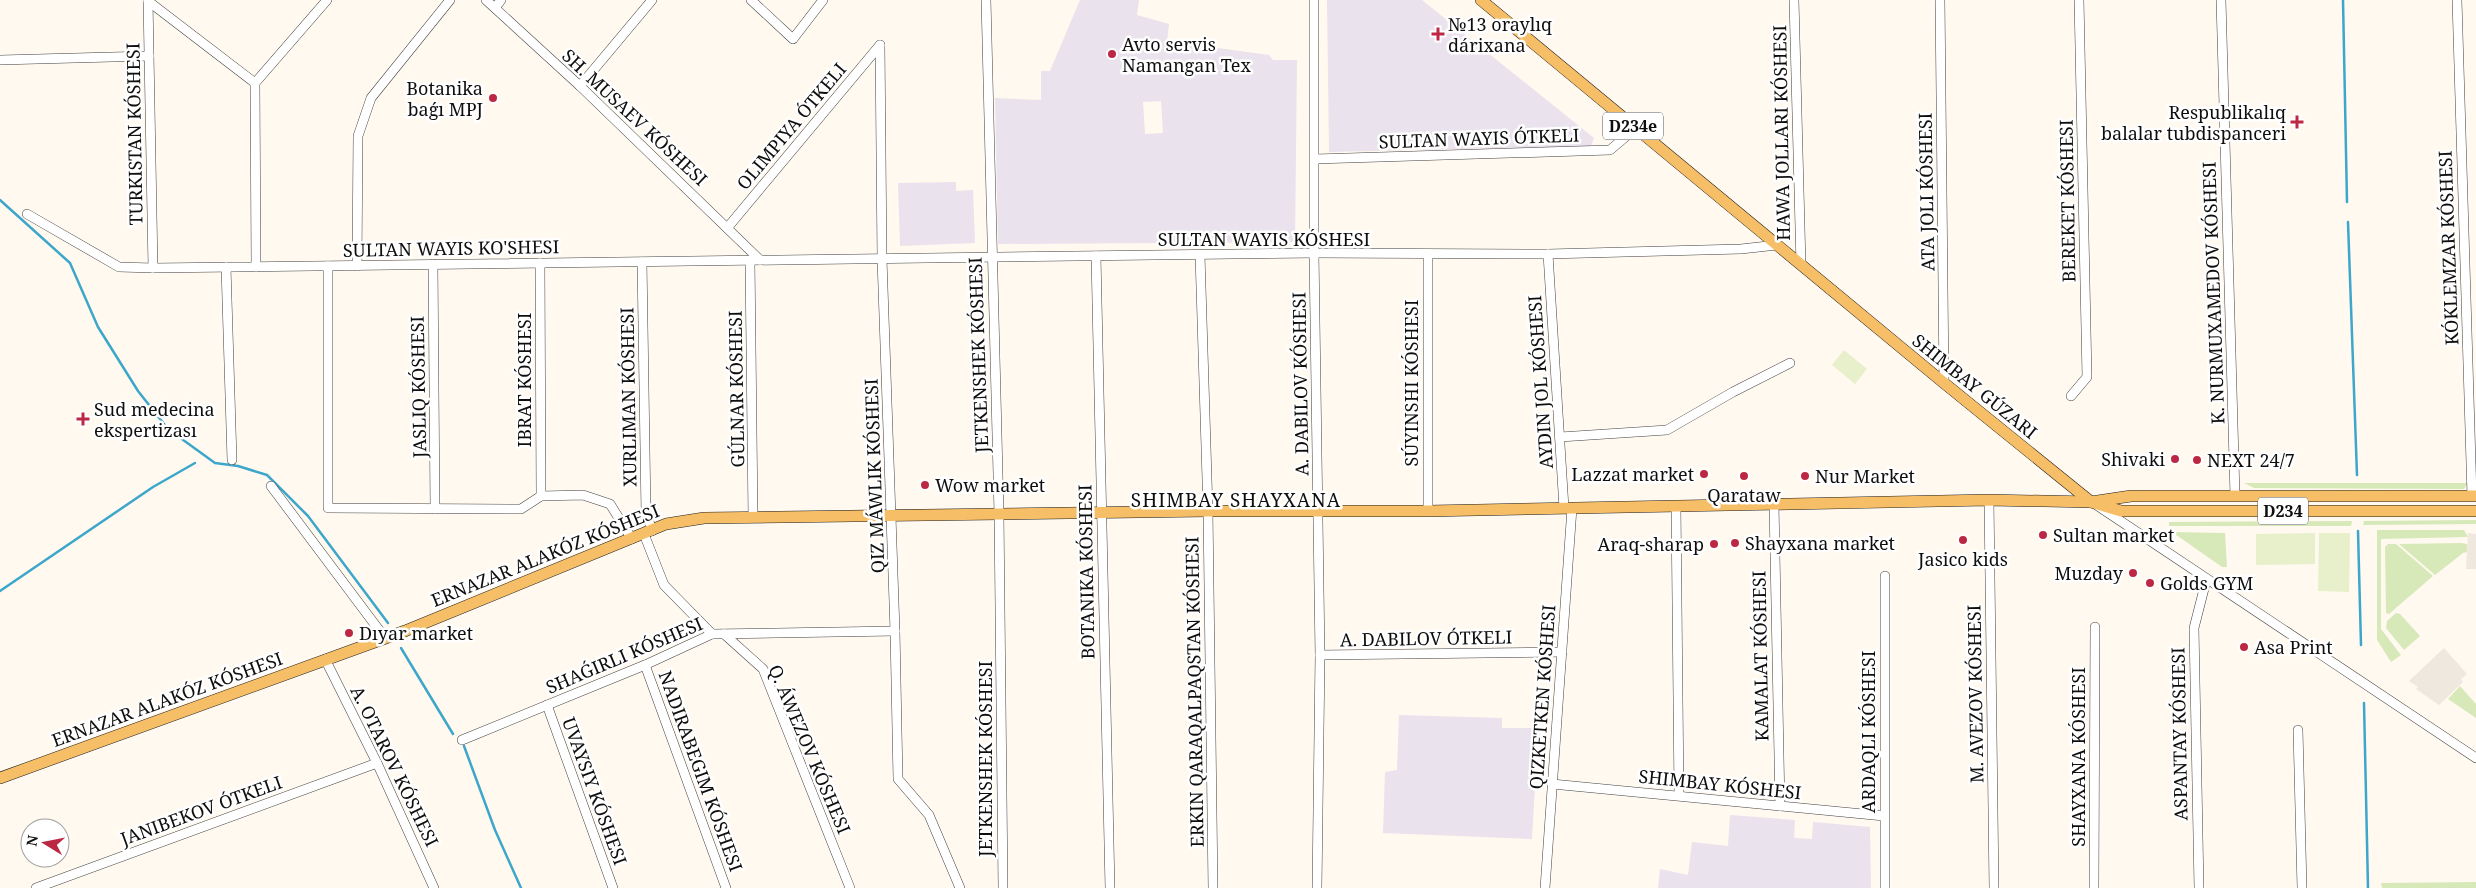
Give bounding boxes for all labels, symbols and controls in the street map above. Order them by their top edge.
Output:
place label: №13 oraylıq dárixana [1448,12,1552,57]
street label: HAWA JOLLARI KÓSHESI [1767,25,1795,241]
marker: №13 oraylıq dárixana [1432,28,1444,40]
place label: Avto servis Namangan Tex [1122,32,1251,77]
street label: TURKISTAN KÓSHESI [120,42,148,226]
street label: SH. MUSAEV KÓSHESI [557,43,713,191]
marker: Avto servis Namangan Tex [1106,48,1118,60]
street label: OLIMPIYA ÓTKELI [731,58,851,194]
place label: Botanika baǵı MPJ [406,76,483,121]
marker: Botanika baǵı MPJ [487,92,499,104]
place label: Respublikalıq balalar tubdispanceri [2101,100,2286,145]
road number: D234e [1603,112,1663,140]
street label: ATA JOLI KÓSHESI [1913,113,1939,271]
marker: Respublikalıq balalar tubdispanceri [2290,115,2304,129]
street label: BEREKET KÓSHESI [2054,119,2080,283]
street label: SULTAN WAYIS ÓTKELI [1378,123,1580,153]
street label: KÓKLEMZAR KÓSHESI [2433,150,2463,346]
street label: K. NURMUXAMEDOV KÓSHESI [2196,161,2230,425]
street label: SULTAN WAYIS KÓSHESI [1158,227,1370,251]
street label: SULTAN WAYIS KO'SHESI [343,234,559,262]
street label: JETKENSHEK KÓSHESI [963,257,993,454]
street label: A. DABILOV KÓSHESI [1286,292,1314,476]
street label: AYDIN JOL KÓSHESI [1522,294,1558,470]
street label: SÚYINSHI KÓSHESI [1399,300,1423,466]
street label: XURLIMAN KÓSHESI [614,307,642,487]
street label: GÚLNAR KÓSHESI [723,310,749,468]
street label: IBRAT KÓSHESI [512,313,536,447]
street label: JASLIQ KÓSHESI [405,316,431,459]
street label: SHIMBAY GÚZARI [1908,328,2042,444]
street label: QIZ MÁWLIK KÓSHESI [859,378,889,574]
place label: Sud medecina ekspertizası [94,397,215,442]
marker: Sud medecina ekspertizası [76,412,90,426]
place label: Shivaki [2101,447,2165,471]
place label: NEXT 24/7 [2207,448,2295,472]
marker: Shivaki [2169,453,2181,465]
marker: NEXT 24/7 [2191,454,2203,466]
place label: Lazzat market [1571,462,1694,486]
place label: Nur Market [1815,464,1915,488]
marker: Lazzat market [1698,468,1710,480]
marker: Qarataw [1738,470,1750,482]
marker: Nur Market [1799,470,1811,482]
place label: Wow market [935,473,1045,497]
marker: Wow market [919,479,931,491]
place label: Qarataw [1707,483,1781,507]
street label: BOTANIKA KÓSHESI [1072,484,1100,660]
district label: SHIMBAY SHAYXANA [1131,487,1341,513]
street label: ERNAZAR ALAKÓZ KÓSHESI [427,498,663,612]
road number: D234 [2258,498,2308,524]
place label: Sultan market [2053,523,2174,547]
marker: Sultan market [2037,529,2049,541]
place label: Shayxana market [1745,531,1895,555]
place label: Araq-sharap [1597,532,1704,556]
marker: Jasico kids [1957,534,1969,546]
street label: ERKIN QARAQALPAQSTAN KÓSHESI [1179,536,1209,848]
marker: Shayxana market [1729,537,1741,549]
marker: Araq-sharap [1708,538,1720,550]
place label: Jasico kids [1917,547,2008,571]
place label: Muzday [2054,561,2124,585]
marker: Muzday [2127,567,2139,579]
street label: KAMALAT KÓSHESI [1747,570,1773,742]
place label: Golds GYM [2160,571,2253,595]
marker: Golds GYM [2144,577,2156,589]
street label: QIZKETKEN KÓSHESI [1524,604,1560,790]
street label: M. AVEZOV KÓSHESI [1961,605,1989,783]
street label: SHAǴIRLI KÓSHESI [542,611,706,699]
place label: Dıyar market [359,621,473,645]
street label: A. DABILOV ÓTKELI [1340,624,1512,652]
marker: Dıyar market [343,627,355,639]
place label: Asa Print [2254,635,2333,659]
marker: Asa Print [2238,641,2250,653]
street label: ERNAZAR ALAKÓZ KÓSHESI [48,646,286,752]
street label: ASPANTAY KÓSHESI [2165,647,2193,821]
street label: ARDAQLI KÓSHESI [1856,651,1880,813]
street label: Q. ÁWEZOV KÓSHESI [764,661,856,837]
street label: JETKENSHEK KÓSHESI [973,661,997,858]
street label: NADIRABEGIM KÓSHESI [653,667,749,875]
street label: SHAYXANA KÓSHESI [2066,667,2090,847]
street label: A. OTAROV KÓSHESI [346,682,444,850]
street label: UVAYSIY KÓSHESI [557,714,633,868]
street label: SHIMBAY KÓSHESI [1637,764,1803,804]
street label: JANIBEKOV ÓTKELI [116,770,285,851]
north arrow [20,818,70,868]
text: N [21,834,42,848]

